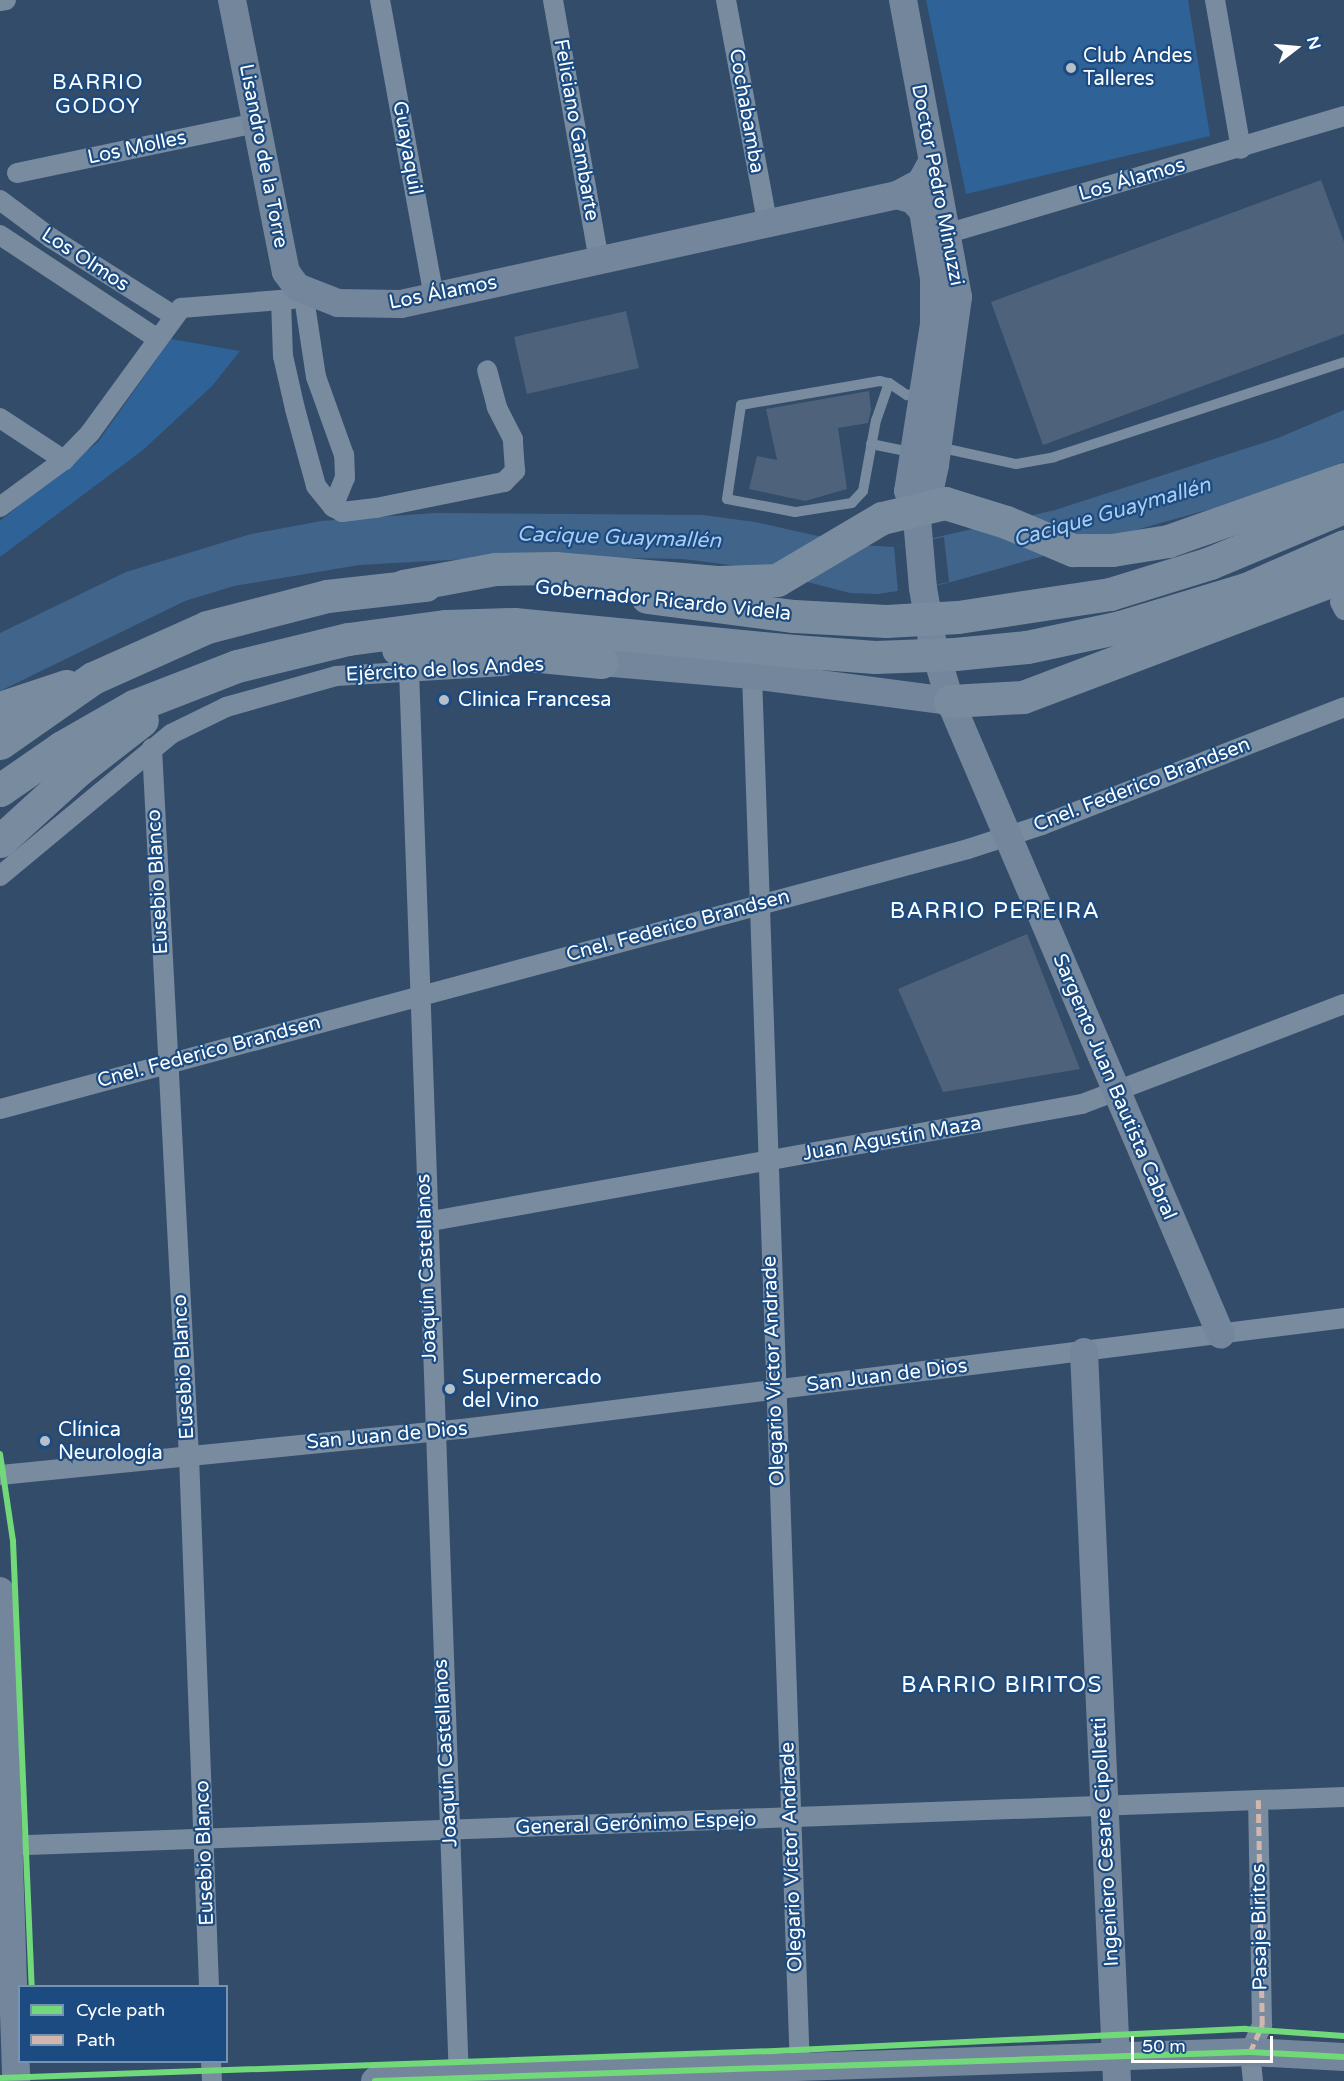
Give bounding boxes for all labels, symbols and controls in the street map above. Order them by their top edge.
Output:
north arrow [1266,18,1326,78]
text: N [1302,34,1325,52]
street label: Feliciano Gambarte [548,37,604,223]
place label: Club Andes Talleres [1083,45,1192,92]
street label: Cochabamba [723,47,769,175]
marker: Club Andes Talleres [1064,61,1078,75]
street label: Lisandro de la Torre [233,62,293,250]
district label: BARRIO GODOY [52,70,144,120]
street label: Doctor Pedro Minuzzi [906,82,968,288]
street label: Guayaquil [387,99,427,197]
street label: Los Molles [85,126,189,170]
street label: Los Álamos [1076,153,1188,207]
street label: Los Olmos [37,223,133,297]
street label: Los Álamos [387,271,499,315]
water label: Cacique Guaymallén [1010,473,1214,553]
water label: Cacique Guaymallén [517,522,721,554]
street label: Gobernador Ricardo Videla [534,576,792,626]
street label: Ejército de los Andes [345,653,545,687]
place label: Clinica Francesa [458,688,612,712]
marker: Clinica Francesa [435,691,453,709]
street label: Cnel. Federico Brandsen [1030,733,1254,837]
street label: Eusebio Blanco [142,809,174,955]
street label: Cnel. Federico Brandsen [564,885,792,967]
district label: BARRIO PEREIRA [890,899,1100,925]
street label: Sargento Juan Bautista Cabral [1047,950,1181,1224]
street label: Cnel. Federico Brandsen [95,1011,323,1093]
street label: Juan Agustín Maza [801,1111,983,1167]
street label: Joaquín Castellanos [412,1173,442,1363]
street label: Olegario Víctor Andrade [758,1255,790,1487]
street label: Eusebio Blanco [168,1294,200,1440]
street label: San Juan de Dios [805,1354,969,1398]
place label: Supermercado del Vino [462,1366,602,1413]
marker: Supermercado del Vino [443,1382,457,1396]
street label: San Juan de Dios [305,1417,469,1455]
place label: Clínica Neurología [58,1418,163,1465]
marker: Clínica Neurología [36,1432,54,1450]
street label: Joaquín Castellanos [429,1658,463,1848]
district label: BARRIO BIRITOS [901,1673,1103,1699]
street label: Ingeniero Cesare Cipolletti [1087,1717,1125,1967]
street label: Olegario Víctor Andrade [776,1741,808,1973]
street label: Eusebio Blanco [190,1780,220,1926]
street label: General Gerónimo Espejo [515,1808,757,1840]
street label: Pasaje Biritos [1247,1863,1273,1991]
legend [18,1985,228,2063]
text: Cycle path [76,1999,165,2021]
scale bar [1134,2024,1276,2062]
text: Path [76,2029,115,2051]
text: 50 m [1142,2035,1186,2057]

